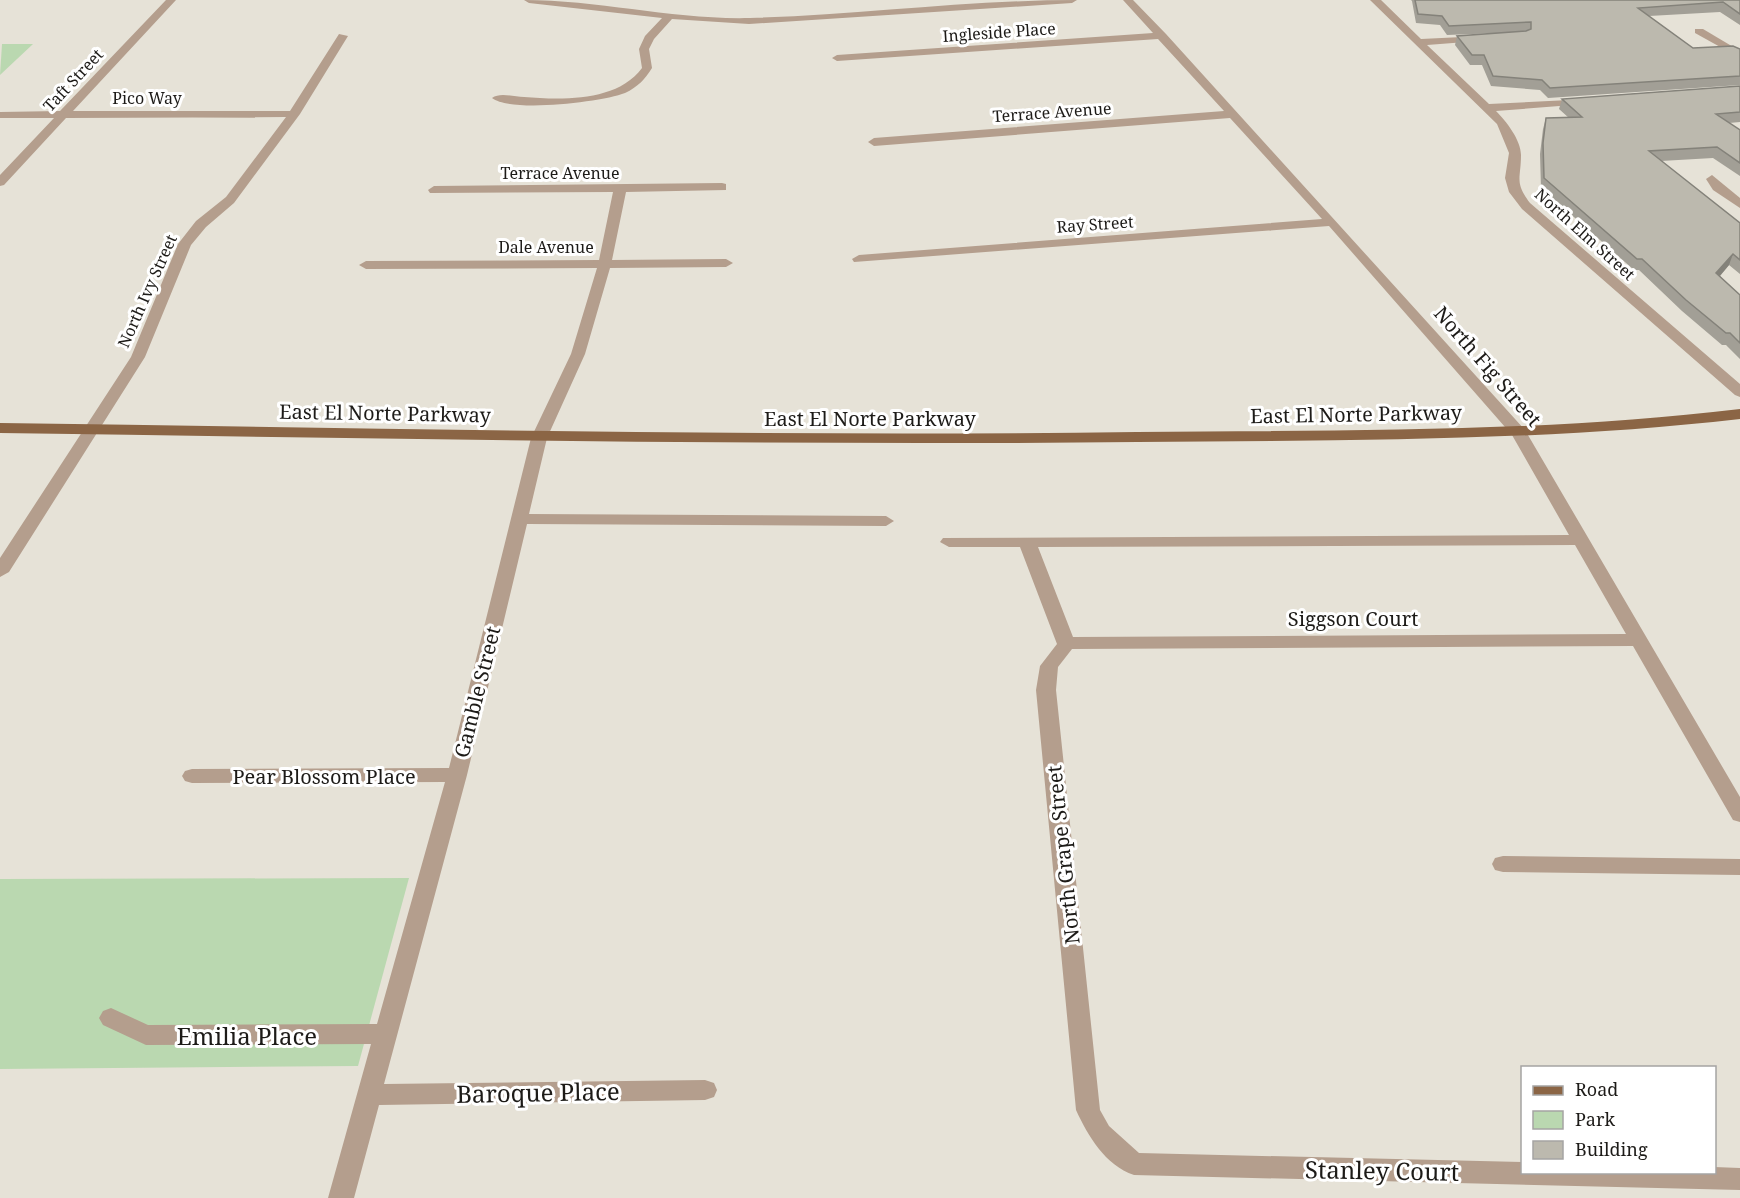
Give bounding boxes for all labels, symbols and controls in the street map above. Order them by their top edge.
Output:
street label: Ingleside Place [942,17,1056,47]
street label: Taft Street [38,43,108,116]
street label: Pico Way [112,87,183,109]
street label: Terrace Avenue [992,97,1112,127]
street label: Terrace Avenue [500,162,620,184]
street label: North Elm Street [1530,183,1640,285]
street label: Ray Street [1056,210,1135,238]
street label: North Ivy Street [112,231,182,351]
street label: Dale Avenue [498,236,594,258]
street label: North Fig Street [1428,300,1548,432]
street label: East El Norte Parkway [279,398,492,428]
street label: East El Norte Parkway [1250,399,1463,429]
street label: East El Norte Parkway [764,405,977,432]
street label: Siggson Court [1288,605,1418,632]
street label: Gamble Street [448,623,506,761]
street label: Pear Blossom Place [232,763,416,790]
street label: North Grape Street [1040,764,1086,946]
street label: Emilia Place [177,1019,317,1052]
legend [1521,1066,1716,1174]
street label: Baroque Place [456,1074,620,1110]
text: Road [1575,1077,1618,1101]
text: Park [1575,1107,1615,1131]
text: Building [1575,1137,1648,1161]
street label: Stanley Court [1305,1152,1459,1188]

